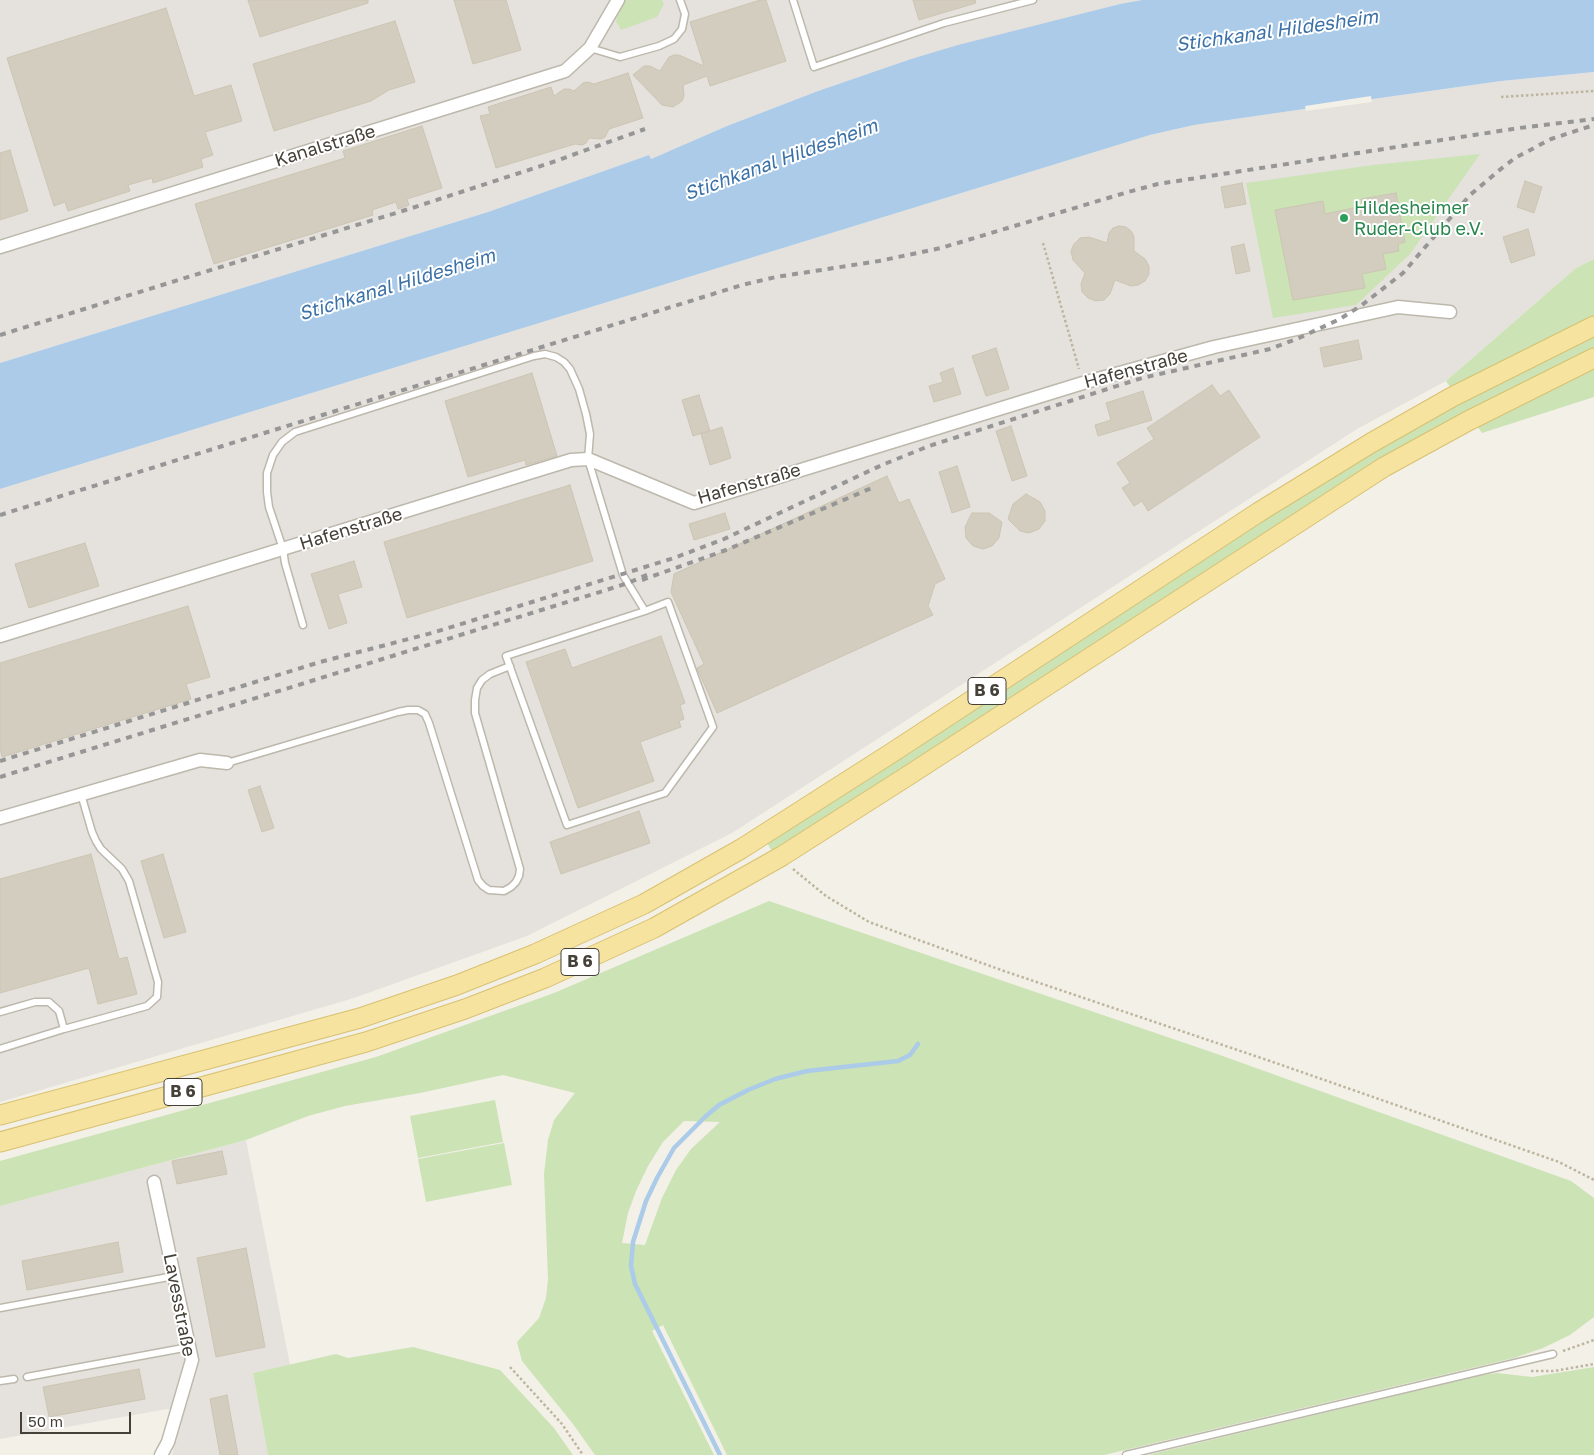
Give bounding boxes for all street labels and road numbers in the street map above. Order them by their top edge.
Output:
street label: Kanalstraße [272,120,378,172]
street label: Hafenstraße [1082,345,1190,393]
street label: Hafenstraße [695,459,803,509]
street label: Hafenstraße [297,503,405,555]
road number: B 6 [968,678,1006,704]
road number: B 6 [561,949,599,976]
road number: B 6 [164,1078,202,1106]
street label: Lavesstraße [158,1252,200,1358]

